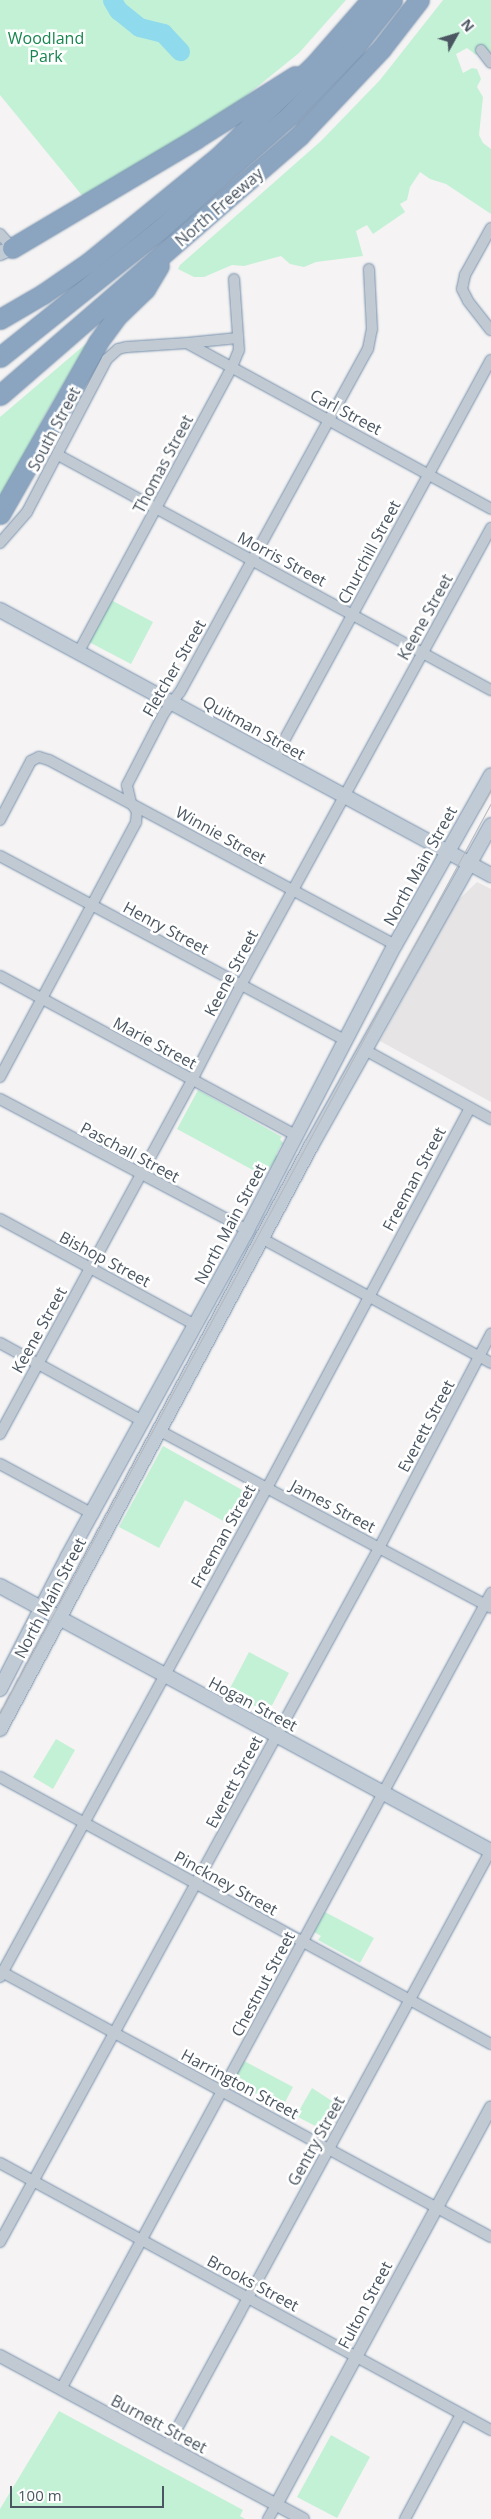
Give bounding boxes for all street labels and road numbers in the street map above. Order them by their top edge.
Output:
street label: North Freeway [171,164,267,250]
street label: South Street [24,384,84,474]
street label: Carl Street [307,385,385,439]
street label: Thomas Street [129,412,197,516]
street label: Churchill Street [334,497,404,607]
street label: Morris Street [234,528,330,590]
street label: Keene Street [393,571,457,663]
street label: Fletcher Street [138,616,210,720]
street label: Quitman Street [199,692,309,764]
street label: Winnie Street [172,802,270,868]
street label: North Main Street [379,803,461,929]
street label: Henry Street [120,897,212,959]
street label: Keene Street [200,926,262,1020]
street label: Marie Street [110,1013,200,1073]
street label: Paschall Street [77,1118,183,1186]
street label: Freeman Street [378,1124,450,1234]
street label: North Main Street [190,1160,270,1288]
street label: Bishop Street [56,1227,154,1291]
street label: Keene Street [7,1284,71,1376]
street label: Everett Street [394,1377,458,1475]
street label: James Street [287,1476,379,1536]
street label: Freeman Street [187,1481,259,1591]
street label: North Main Street [10,1534,90,1662]
street label: Hogan Street [205,1673,301,1735]
street label: Everett Street [202,1733,266,1831]
street label: Pinckney Street [171,1847,281,1919]
street label: Chestnut Street [227,1928,299,2040]
street label: Harrington Street [178,2045,302,2123]
street label: Gentry Street [283,2093,349,2189]
street label: Brooks Street [204,2251,302,2315]
street label: Fulton Street [334,2258,396,2352]
street label: Burnett Street [108,2391,210,2457]

